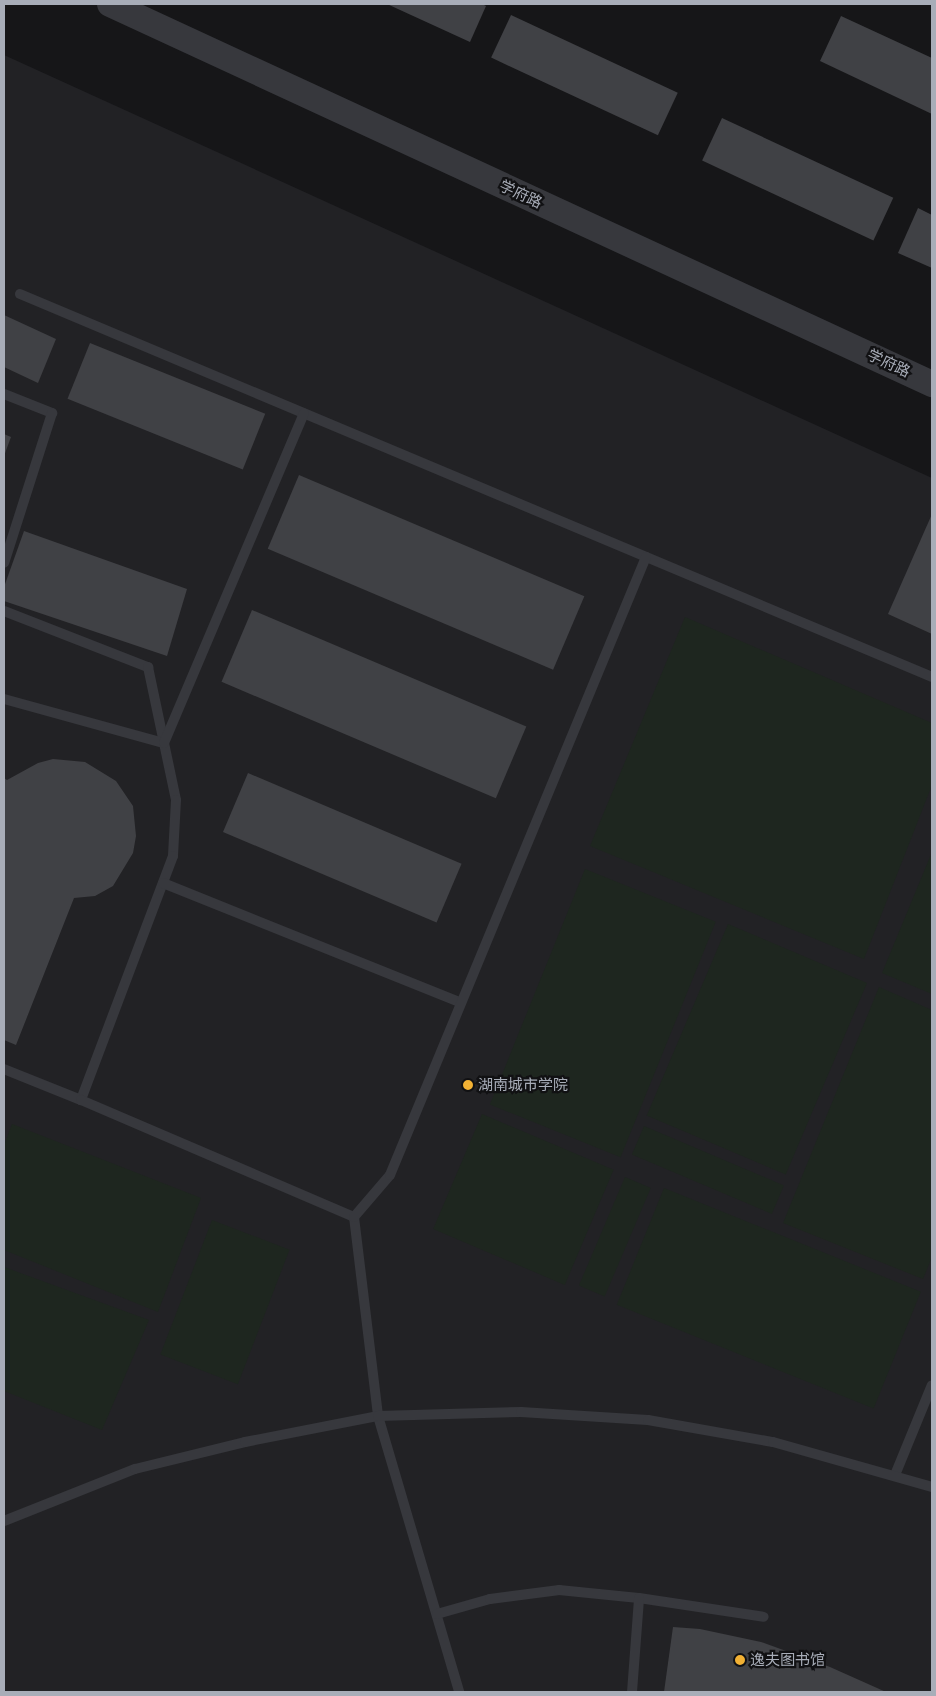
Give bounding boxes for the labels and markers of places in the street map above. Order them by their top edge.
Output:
place label: 湖南城市学院 [478,1076,568,1094]
marker: 湖南城市学院 [462,1079,474,1091]
place label: 逸夫图书馆 [750,1651,825,1669]
marker: 逸夫图书馆 [734,1654,746,1666]

